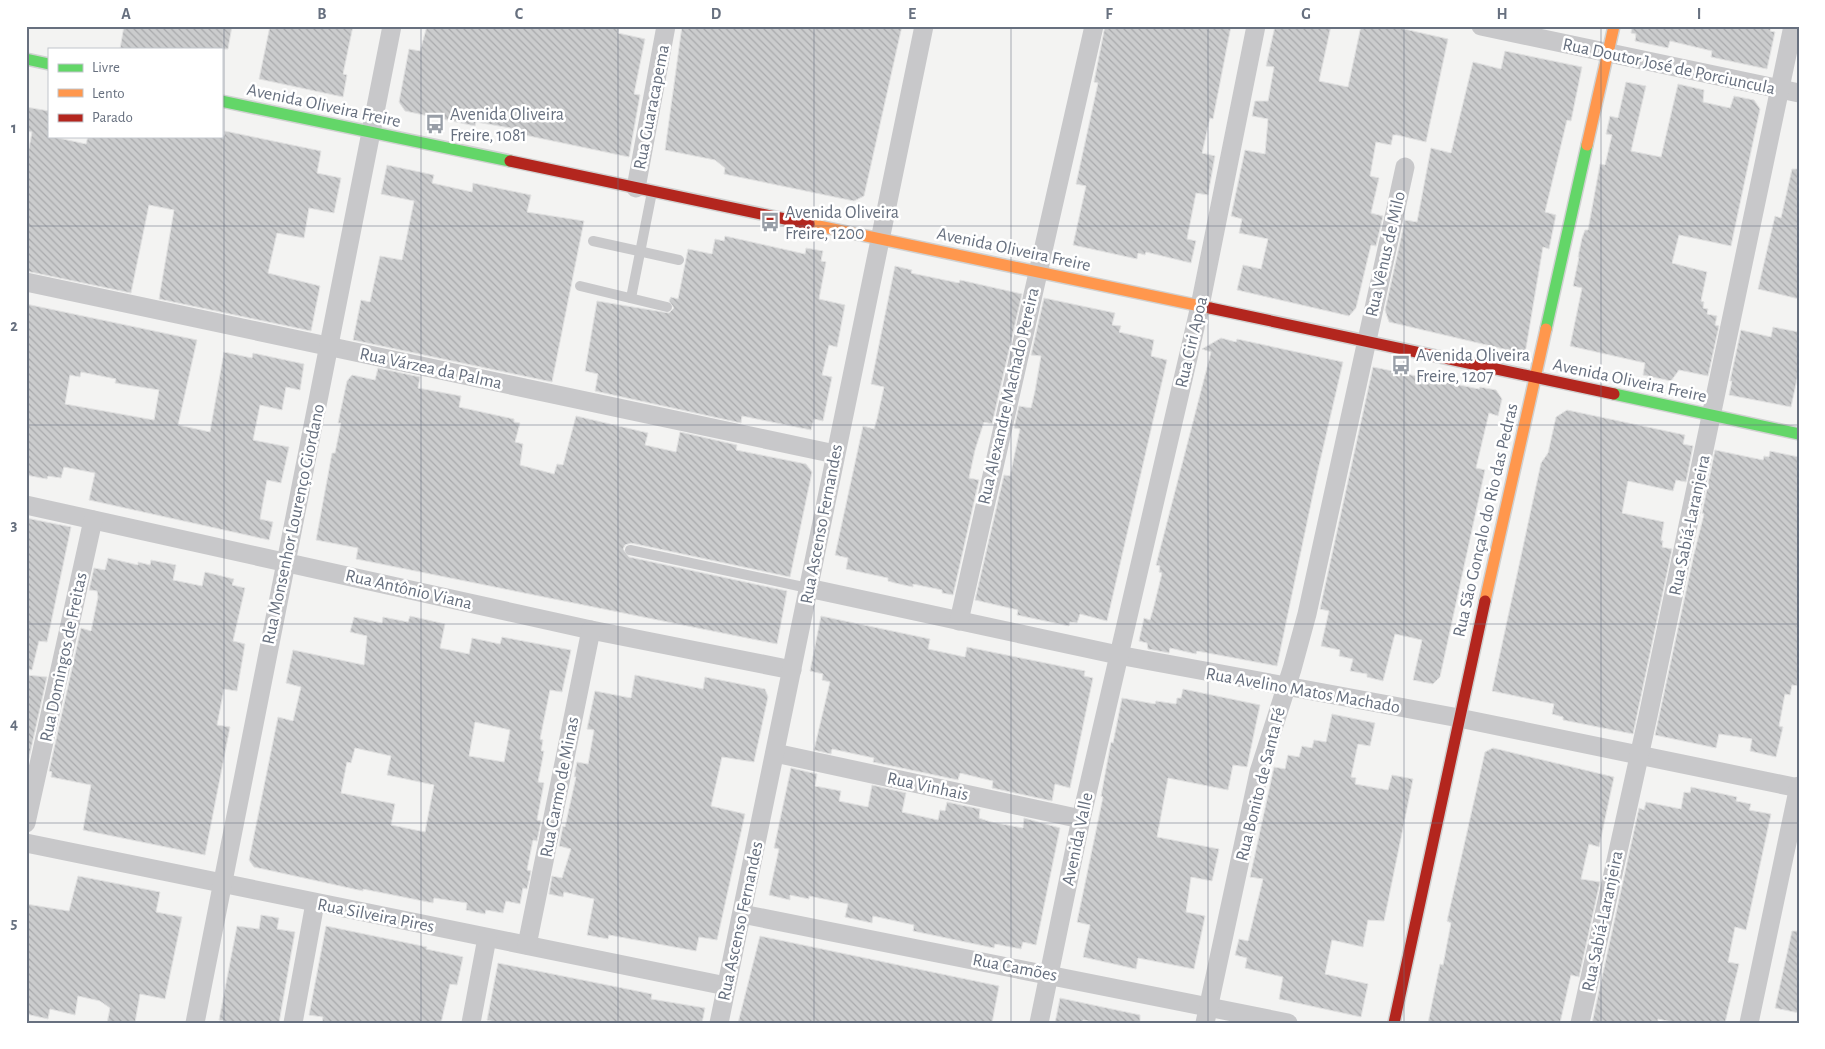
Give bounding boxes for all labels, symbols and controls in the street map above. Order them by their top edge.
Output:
text: A [121,6,131,22]
text: B [317,6,327,22]
text: C [515,6,524,22]
text: D [711,6,722,22]
text: E [908,6,916,22]
text: F [1105,6,1113,22]
text: G [1301,6,1311,22]
text: H [1496,6,1508,22]
text: I [1697,6,1701,22]
street label: Rua Doutor José de Porciuncula [1561,36,1777,98]
street label: Rua Guaracapema [631,43,673,171]
legend [48,48,222,138]
text: Livre [92,60,120,75]
street label: Avenida Oliveira Freire [245,81,402,131]
text: Lento [92,86,125,101]
place label: Avenida Oliveira Freire, 1081 [450,106,564,145]
text: Parado [92,110,133,125]
bus stop icon: Avenida Oliveira Freire, 1081 [424,113,446,135]
text: 1 [11,120,17,136]
street label: Rua Vênus de Milo [1363,190,1409,319]
place label: Avenida Oliveira Freire, 1200 [785,204,899,243]
bus stop icon: Avenida Oliveira Freire, 1200 [759,211,781,233]
street label: Avenida Oliveira Freire [935,225,1092,275]
street label: Rua Alexandre Machado Pereira [975,286,1043,506]
street label: Rua Ciri Apoa [1173,295,1211,390]
text: 2 [10,318,18,334]
street label: Rua Várzea da Palma [358,345,504,393]
place label: Avenida Oliveira Freire, 1207 [1416,347,1530,386]
bus stop icon: Avenida Oliveira Freire, 1207 [1390,354,1412,376]
street label: Avenida Oliveira Freire [1551,356,1708,406]
street label: Rua Monsenhor Lourenço Giordano [260,402,328,646]
street label: Rua São Gonçalo do Rio das Pedras [1450,402,1522,639]
street label: Rua Ascenso Fernandes [798,443,846,606]
street label: Rua Sabiá-Laranjeira [1666,453,1714,597]
text: 3 [11,517,18,533]
street label: Rua Antônio Viana [344,567,474,613]
street label: Rua Domingos de Freitas [37,571,91,743]
street label: Rua Avelino Matos Machado [1204,665,1402,717]
street label: Rua Bonito de Santa Fé [1233,705,1289,863]
street label: Rua Carmo de Minas [538,715,582,859]
text: 4 [10,716,18,732]
street label: Rua Vinhais [886,770,970,804]
street label: Avenida Valle [1059,791,1097,887]
street label: Rua Ascenso Fernandes [715,840,767,1003]
street label: Rua Sabiá-Laranjeira [1579,849,1627,993]
street label: Rua Silveira Pires [316,896,436,936]
text: 5 [11,915,18,931]
street label: Rua Camões [971,951,1059,985]

